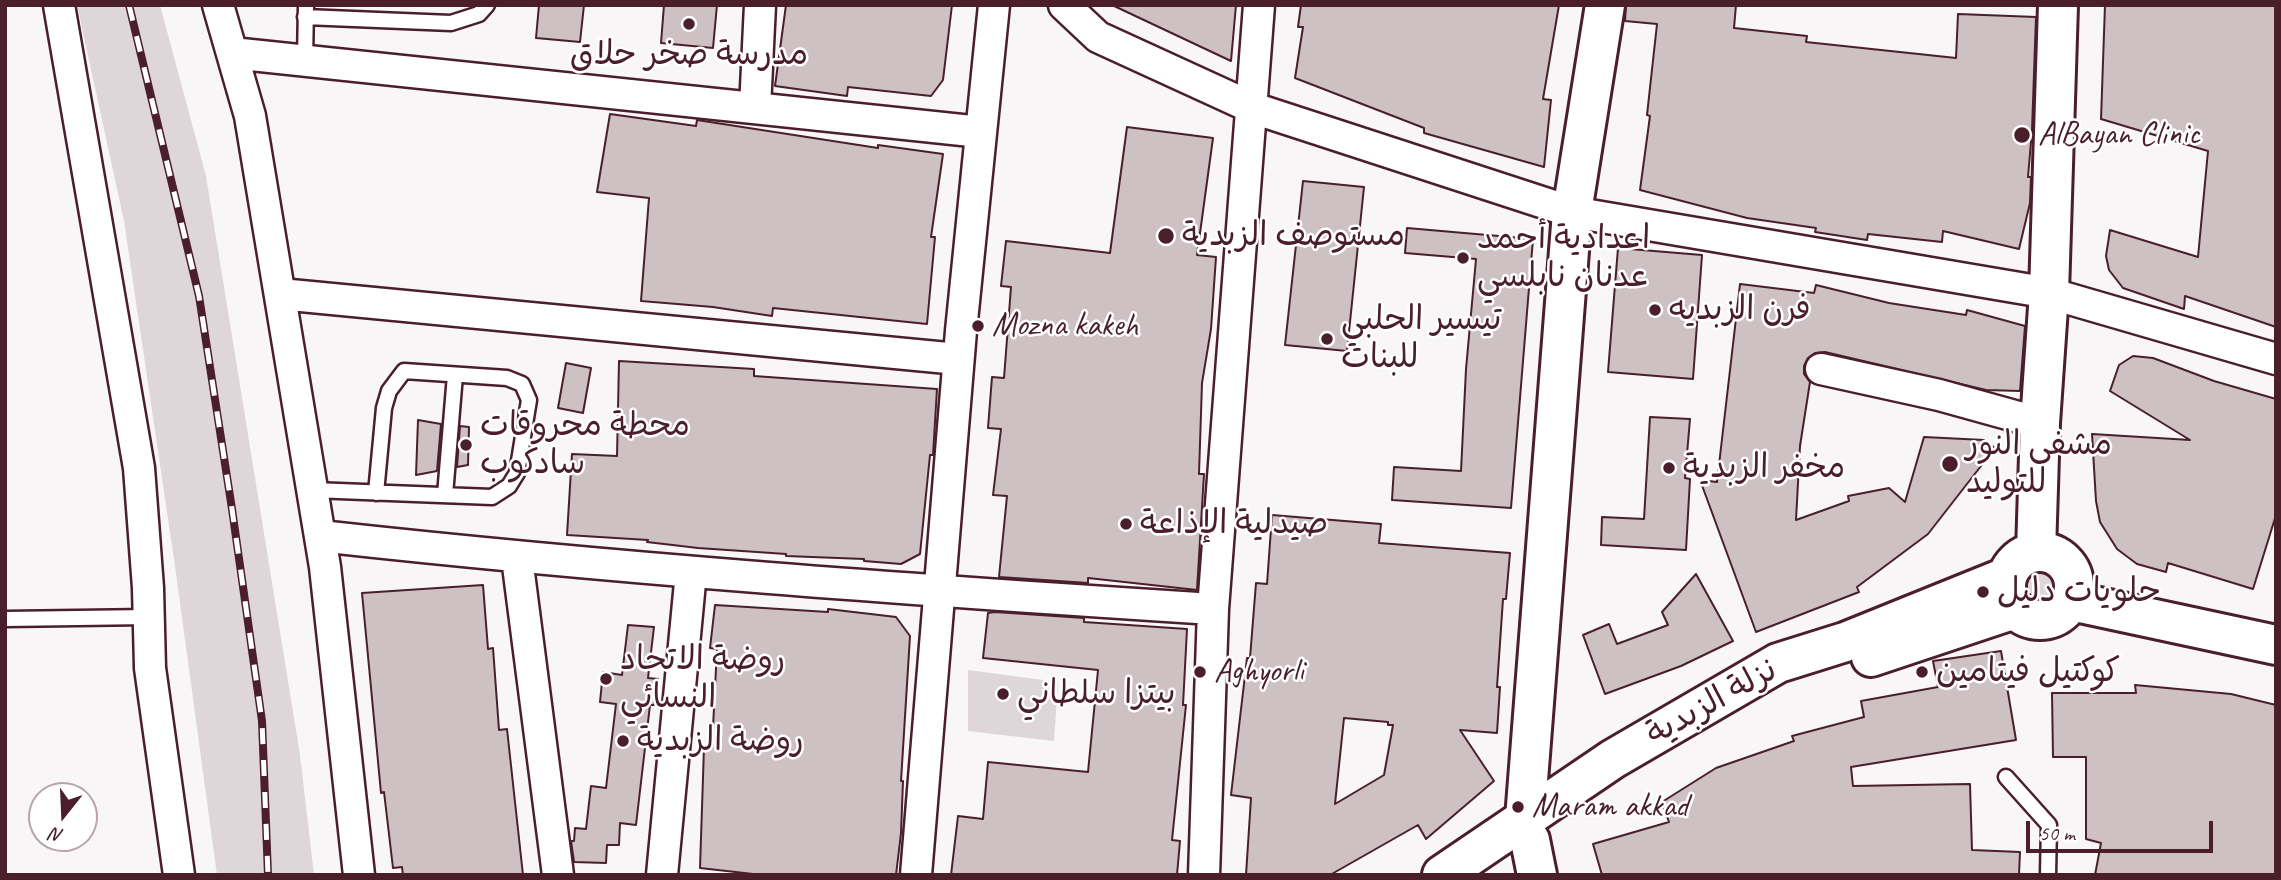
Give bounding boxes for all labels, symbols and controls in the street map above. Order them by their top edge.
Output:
marker: مدرسة صخر حلاق [681,16,697,32]
place label: مدرسة صخر حلاق [570,35,808,75]
place label: AlBayan Clinic [2038,115,2200,155]
marker: AlBayan Clinic [2012,125,2032,145]
place label: مستوصف الزبدية [1182,216,1405,256]
place label: اعدادية أحمد عدنان نابلسي [1477,219,1650,297]
marker: مستوصف الزبدية [1156,226,1176,246]
marker: اعدادية أحمد عدنان نابلسي [1455,250,1471,266]
place label: فرن الزبديه [1669,290,1811,330]
place label: تيسير الحلبي للبنات [1341,300,1502,378]
marker: فرن الزبديه [1647,302,1663,318]
place label: Mozna kakeh [992,306,1138,346]
marker: Mozna kakeh [970,318,986,334]
marker: تيسير الحلبي للبنات [1319,331,1335,347]
place label: محطة محروقات سادكوب [480,406,690,484]
place label: مشفى النور للتوليد [1966,425,2112,503]
marker: محطة محروقات سادكوب [458,437,474,453]
place label: مخفر الزبدية [1683,448,1845,488]
marker: مشفى النور للتوليد [1940,454,1960,474]
marker: مخفر الزبدية [1661,460,1677,476]
place label: صيدلية الإذاعة [1140,504,1328,544]
marker: صيدلية الإذاعة [1118,516,1134,532]
place label: حلويات دليل [1997,572,2161,612]
marker: حلويات دليل [1975,584,1991,600]
place label: روضة الاتحاد النسائي [620,640,785,718]
street label: نزلة الزبدية [1640,651,1784,755]
place label: Aghyorli [1214,652,1304,692]
place label: كوكتيل فيتامين [1936,652,2120,692]
marker: Aghyorli [1192,664,1208,680]
marker: كوكتيل فيتامين [1914,664,1930,680]
marker: روضة الاتحاد النسائي [598,671,614,687]
place label: بيتزا سلطاني [1017,674,1176,714]
marker: بيتزا سلطاني [995,686,1011,702]
place label: روضة الزبدية [637,721,804,761]
marker: روضة الزبدية [615,733,631,749]
north arrow [28,782,98,852]
place label: Maram akkad [1532,787,1688,827]
marker: Maram akkad [1510,799,1526,815]
scale bar [2029,806,2216,850]
text: 50 m [2039,820,2075,846]
text: N [48,822,66,848]

